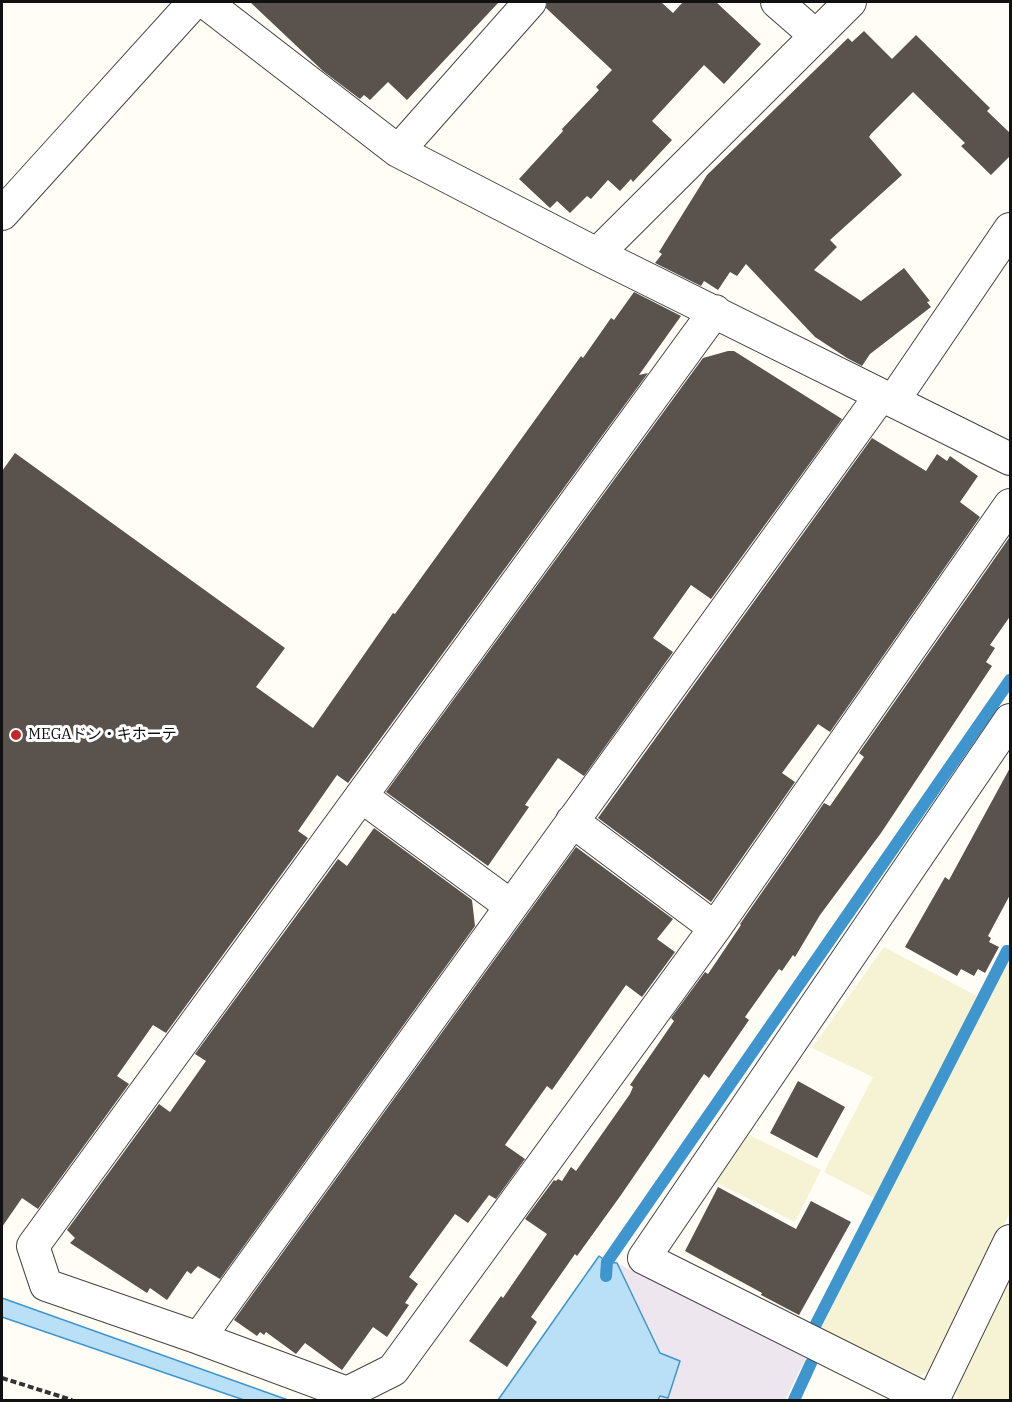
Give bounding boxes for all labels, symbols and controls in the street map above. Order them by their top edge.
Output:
place label: MEGAドン・キホーテ [28,726,177,744]
marker: MEGAドン・キホーテ [9,728,23,742]

